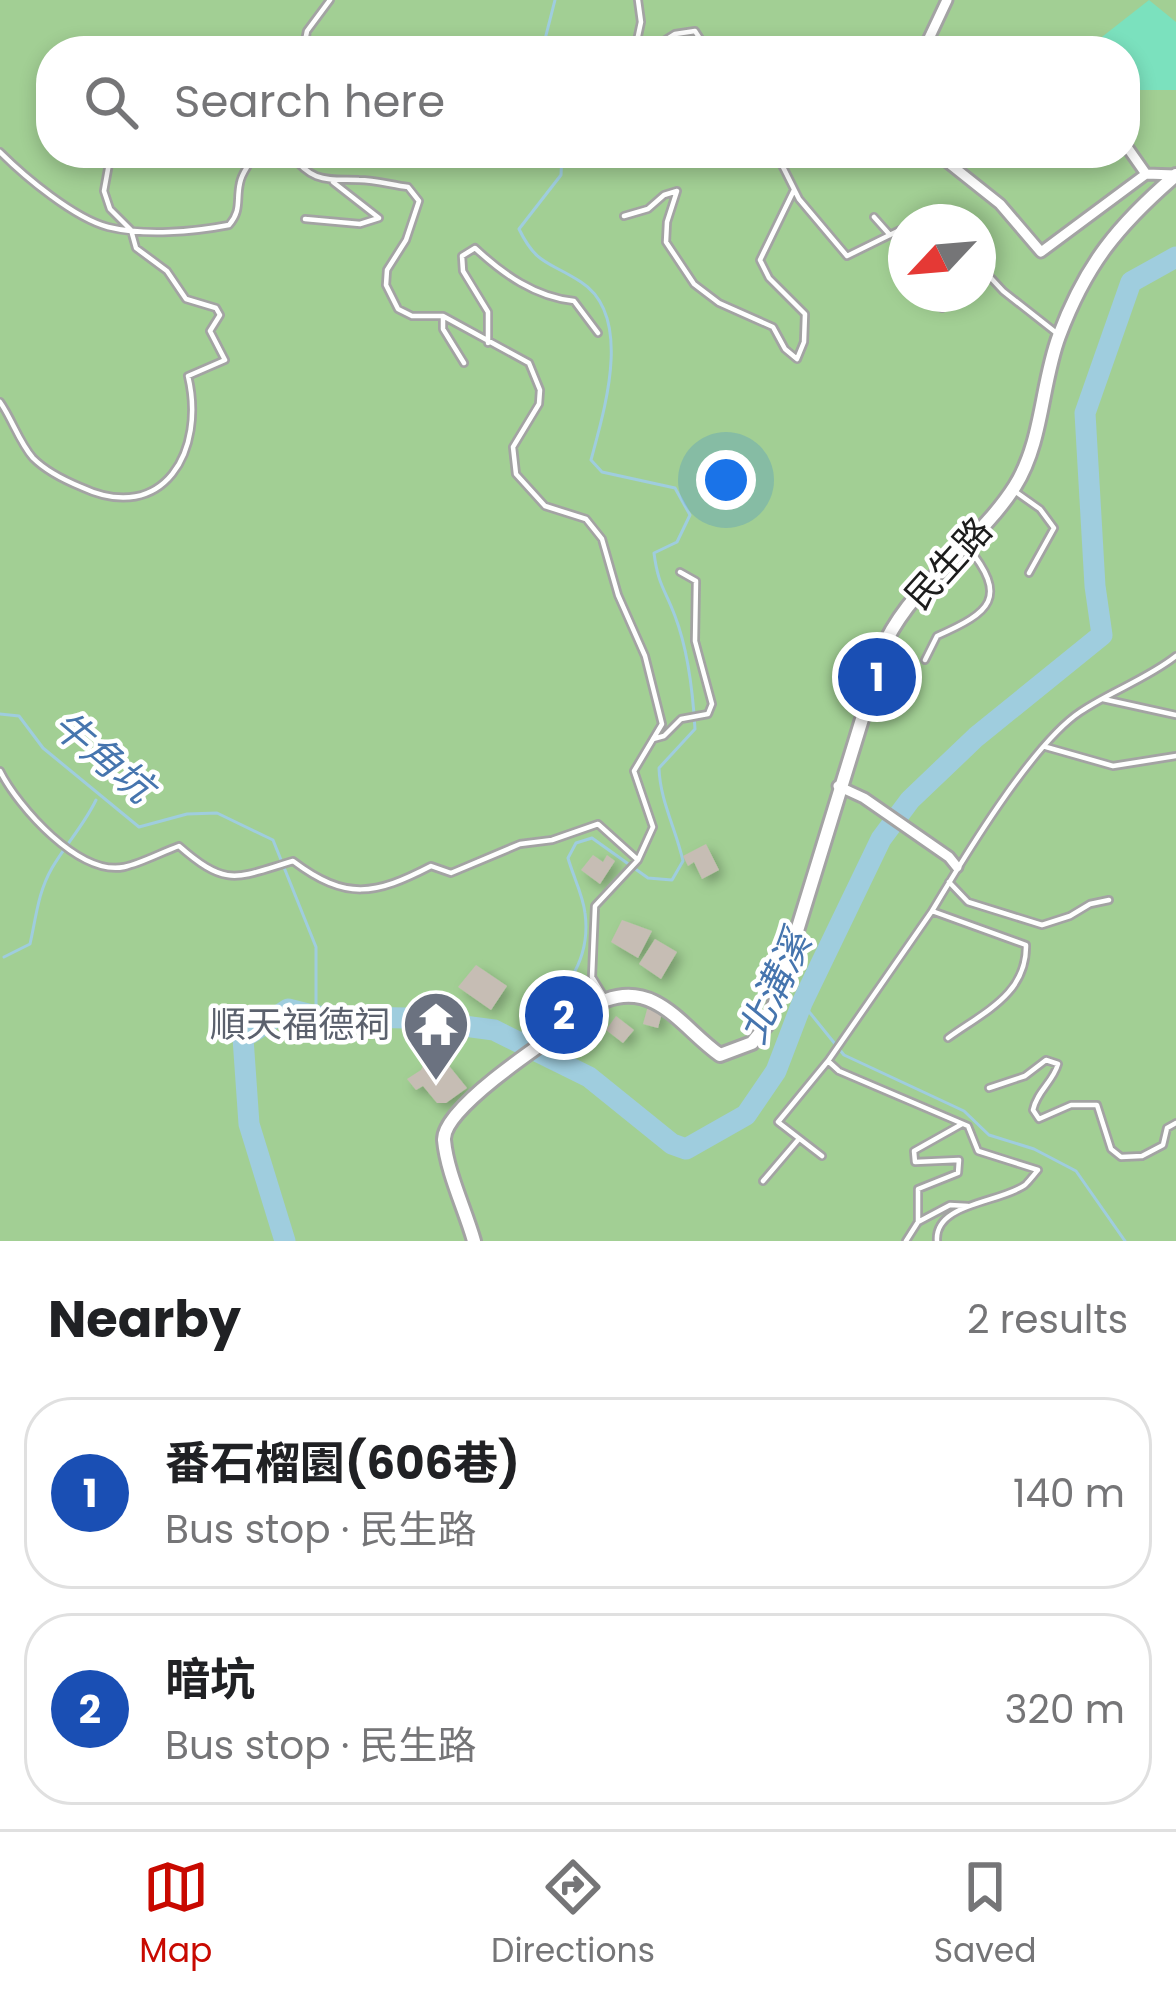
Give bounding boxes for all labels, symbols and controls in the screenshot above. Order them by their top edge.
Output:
search box [36,36,1140,168]
icon: search [78,69,144,135]
text: Search here [174,70,445,133]
north arrow [888,204,996,312]
your location [696,450,756,510]
street label: 民生路 [893,506,1003,621]
pin: 1 [838,632,916,722]
water label: 牛角坑 [40,698,169,818]
water label: 北溝溪 [725,918,826,1052]
pin: 2 [525,970,603,1060]
temple icon: 順天福德祠 [401,989,471,1083]
place label: 順天福德祠 [210,999,390,1050]
text: Nearby [48,1283,241,1355]
text: 2 results [967,1292,1128,1347]
text: 番石榴園(606巷) [165,1432,520,1495]
text: 1 [83,1466,97,1521]
text: 140 m [1013,1466,1125,1521]
text: Bus stop · 民生路 [165,1502,477,1557]
text: 暗坑 [165,1648,255,1711]
text: 2 [79,1682,101,1737]
text: 320 m [1005,1682,1125,1737]
text: Bus stop · 民生路 [165,1718,477,1773]
tab: Map [139,1854,212,1976]
tab: Directions [491,1854,655,1976]
tab: Saved [934,1854,1037,1976]

